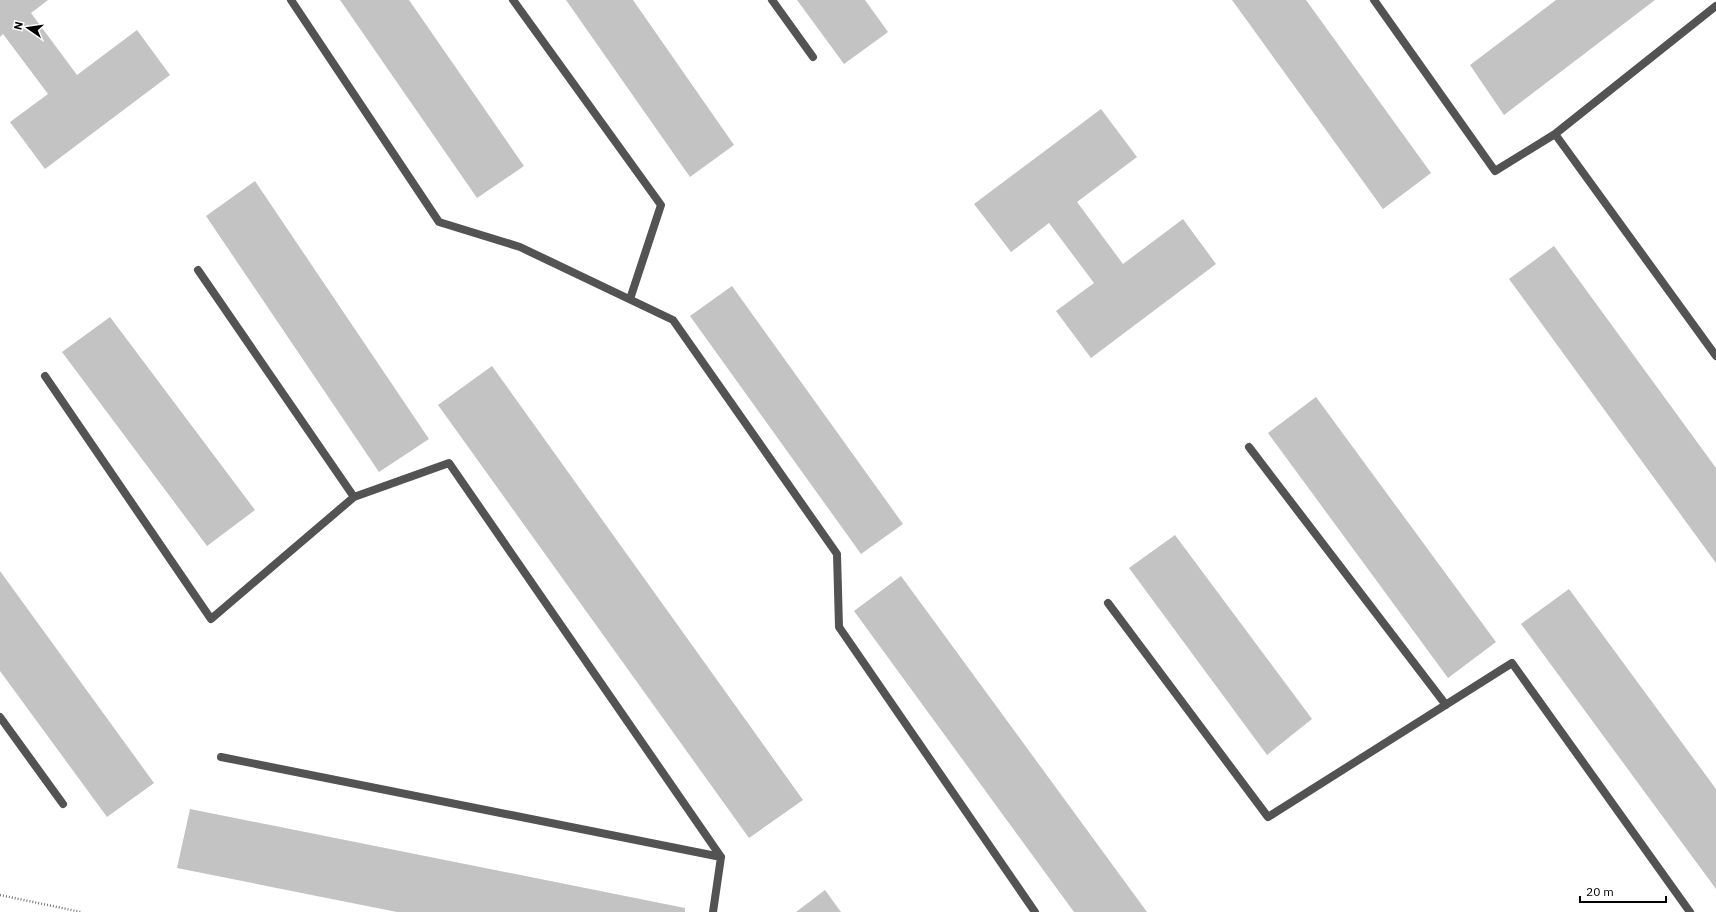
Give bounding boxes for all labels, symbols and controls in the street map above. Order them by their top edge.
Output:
north arrow [8,8,48,48]
text: N [11,20,26,31]
scale bar [1580,878,1666,904]
text: 20 m [1586,884,1614,899]

